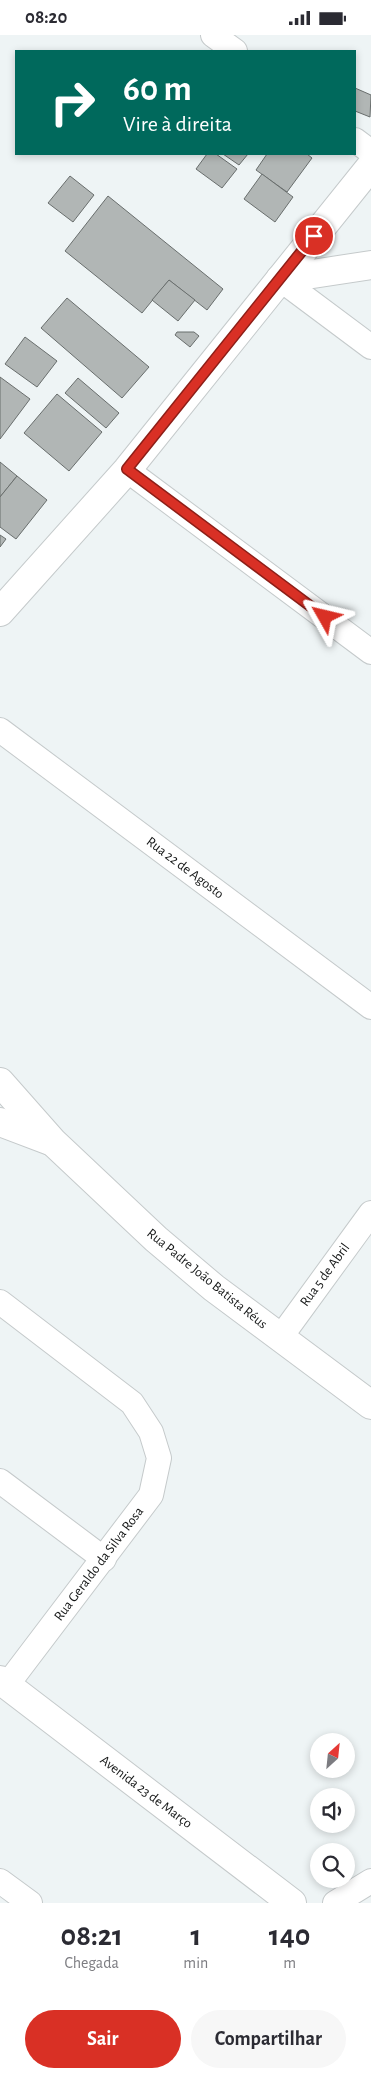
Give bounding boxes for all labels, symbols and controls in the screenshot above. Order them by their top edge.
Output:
text: 08:20 [25,8,67,27]
icon: right [40,70,105,135]
text: 60 m [123,72,192,107]
text: Vire à direita [123,113,232,135]
pin [293,215,335,257]
icon: arrive [300,222,328,250]
position arrow [298,590,350,642]
street label: Rua 22 de Agosto [144,835,226,902]
street label: Rua Padre João Batista Réus [144,1226,270,1332]
street label: Rua 5 de Abril [298,1241,352,1309]
street label: Rua Geraldo da Silva Rosa [52,1504,147,1624]
north arrow [310,1733,355,1777]
map controls [310,1733,355,1888]
street label: Avenida 23 de Março [97,1753,195,1831]
button: sound [310,1788,355,1833]
button: search [310,1843,355,1888]
text: 08:21 [61,1921,123,1951]
text: 1 [190,1921,201,1951]
text: 140 [269,1921,310,1951]
text: Chegada [64,1955,119,1971]
text: min [183,1955,208,1971]
text: m [283,1955,296,1971]
button: Sair [25,2010,181,2068]
button: Compartilhar [191,2010,346,2068]

